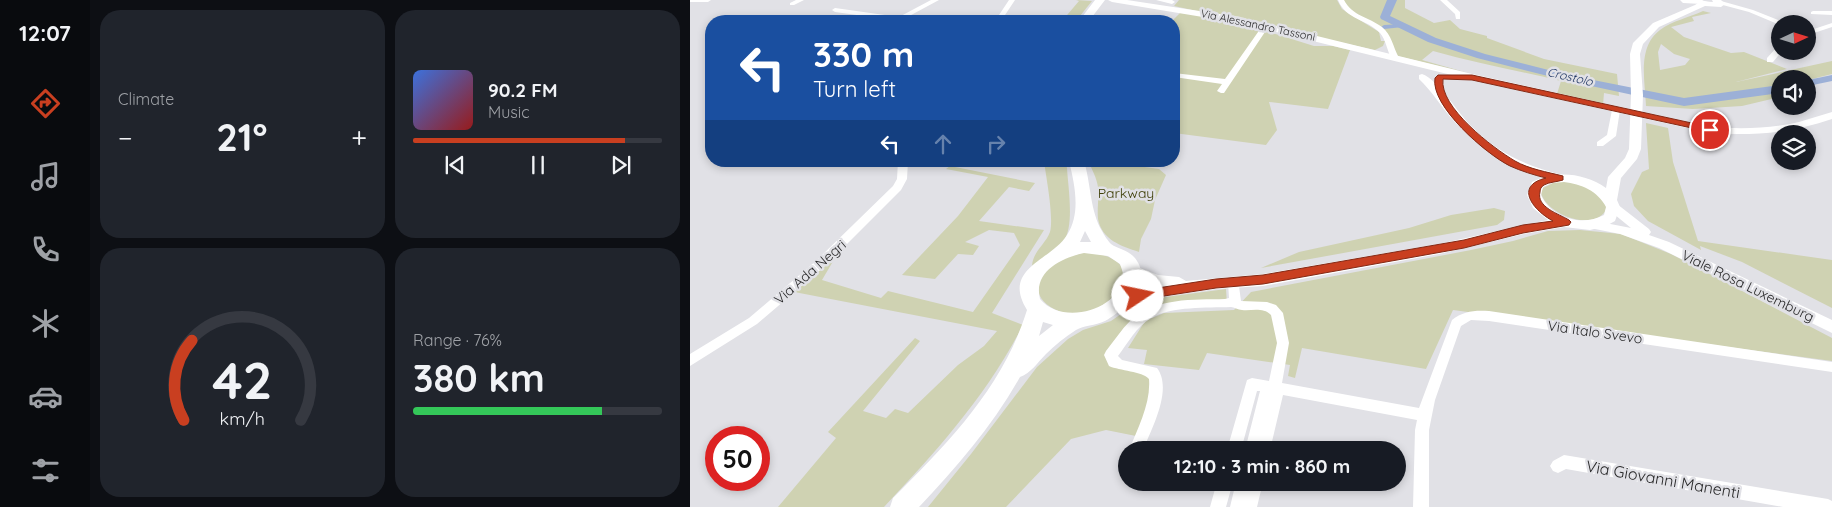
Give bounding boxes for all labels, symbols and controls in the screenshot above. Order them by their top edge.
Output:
street label: Via Alessandro Tassoni [1199,6,1317,44]
north arrow [1771,15,1816,60]
map controls [1771,15,1816,170]
text: 12:07 [19,19,71,47]
text: 330 m [813,32,914,76]
icon: left [730,35,795,100]
water label: Crostolo [1546,64,1595,89]
button: sound [1771,70,1816,115]
text: Turn left [813,75,896,103]
text: 90.2 FM [488,78,558,102]
icon: directions [28,86,63,121]
text: Climate [118,89,174,109]
text: Music [488,102,530,122]
pin [1689,109,1731,151]
text: 21° [216,113,268,161]
icon: arrive [1696,116,1724,144]
text: − [118,120,133,155]
text: + [351,120,367,155]
button: layers [1771,125,1816,170]
icon: left [876,130,904,158]
icon: ahead [929,130,957,158]
icon: right [982,130,1010,158]
icon: previous [441,151,469,179]
icon: pause [524,151,552,179]
icon: next [607,151,635,179]
icon: music [28,159,63,194]
park label: Parkway [1098,184,1154,202]
icon: phone [28,232,63,267]
street label: Via Ada Negri [770,236,850,308]
street label: Viale Rosa Luxemburg [1679,246,1817,326]
position arrow [1111,269,1163,321]
icon: climate [28,306,63,341]
street label: Via Italo Svevo [1546,316,1644,348]
text: Range · 76% [413,330,502,350]
text: 42 [212,347,273,412]
text: 380 km [413,354,545,402]
icon: car [28,379,63,414]
text: km/h [220,407,265,429]
speed limit sign: 50 [705,426,770,491]
icon: filters [28,453,63,488]
text: 12:10 · 3 min · 860 m [1174,454,1350,478]
street label: Via Giovanni Manenti [1584,456,1742,502]

